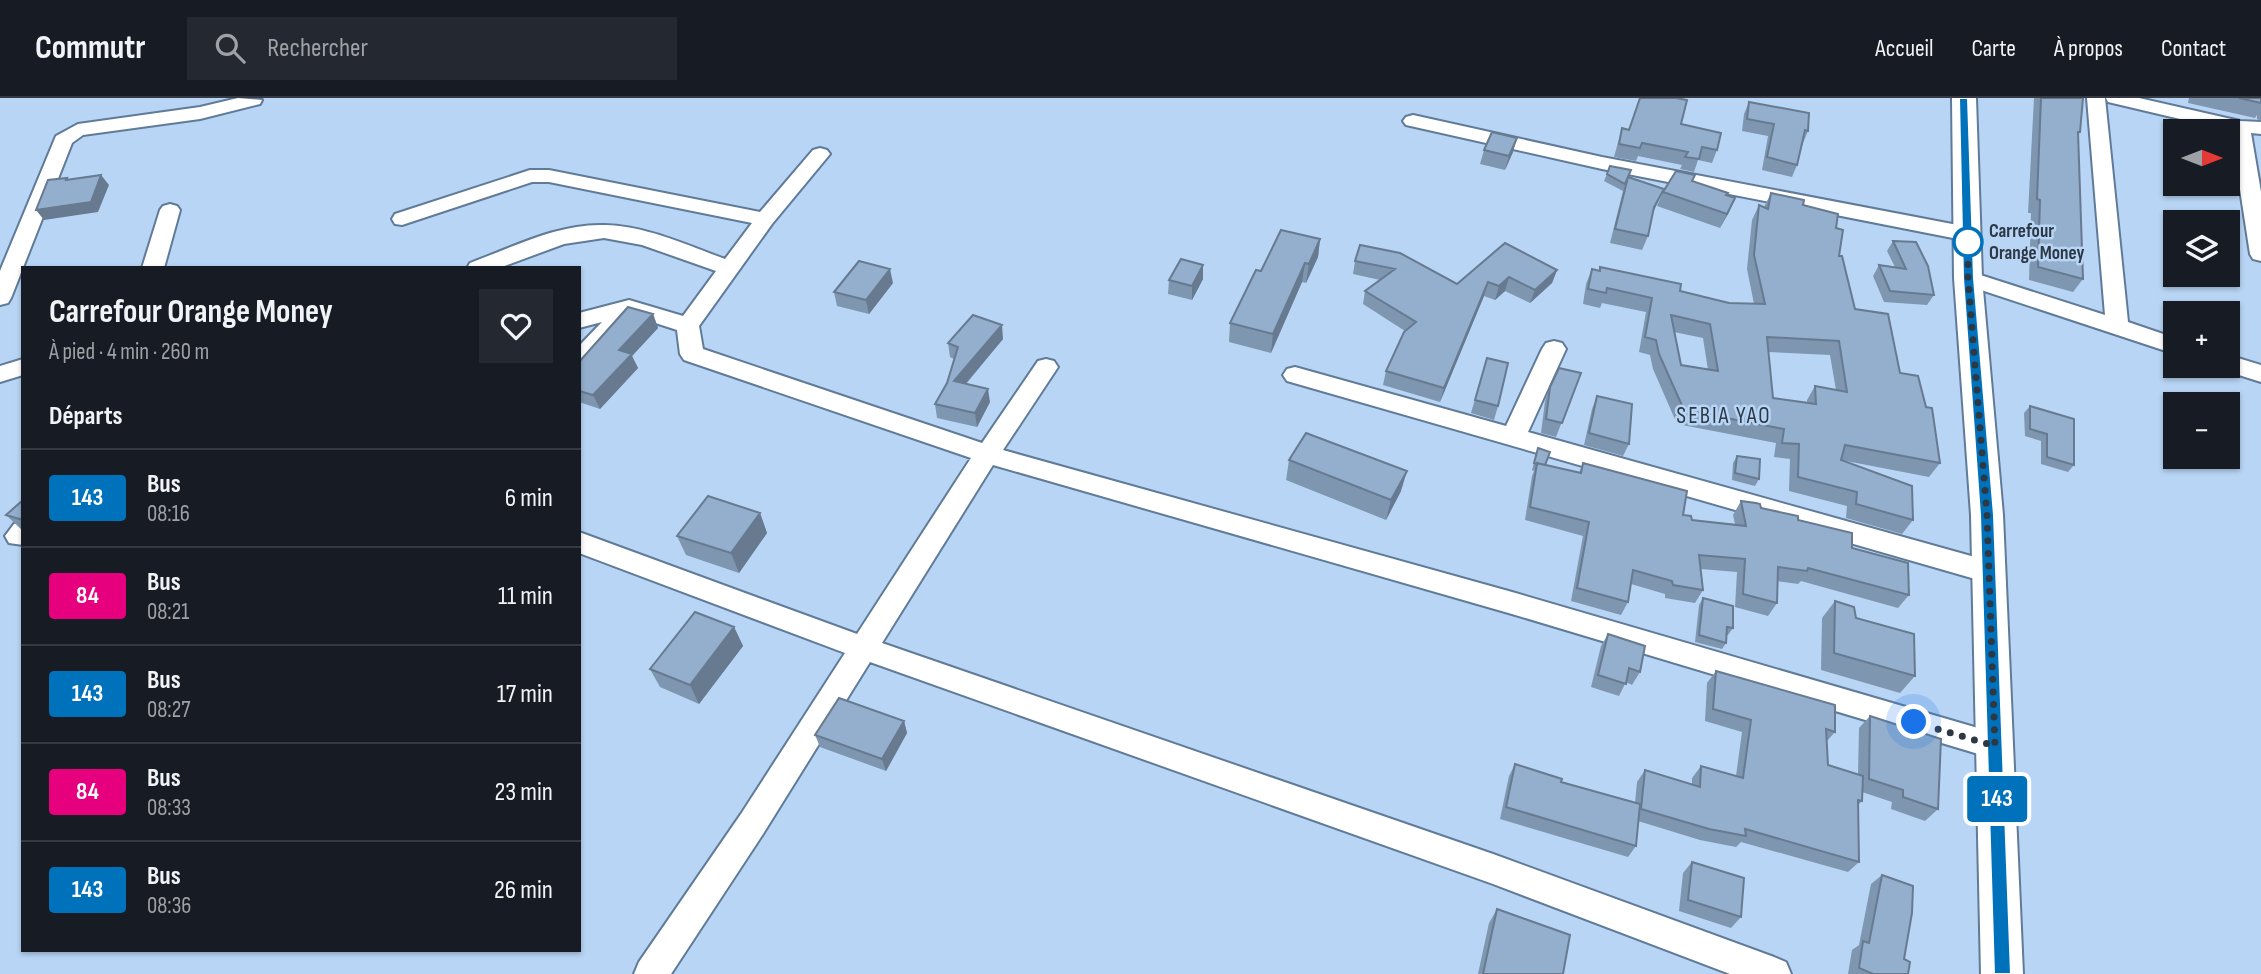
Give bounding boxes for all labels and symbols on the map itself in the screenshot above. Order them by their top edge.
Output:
north arrow [2163,119,2240,196]
place label: Carrefour Orange Money [1989,220,2084,265]
marker: Carrefour Orange Money [1953,227,1983,257]
district label: SEBIA YAO [1676,402,1772,430]
your location [1896,704,1931,739]
line badge: 143 [1957,776,2037,822]

